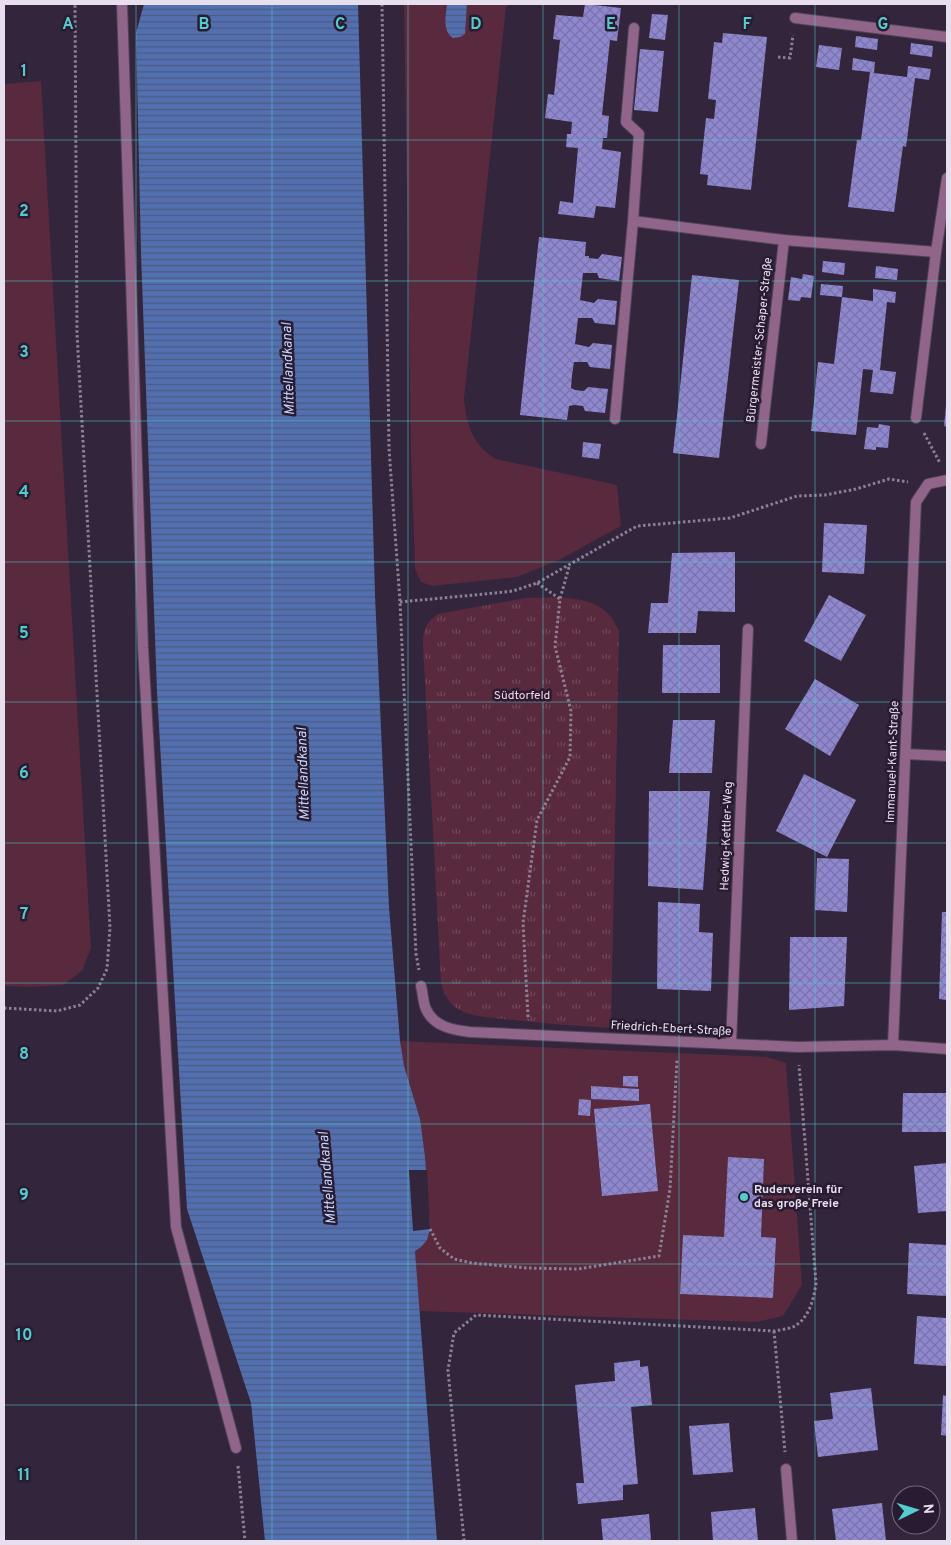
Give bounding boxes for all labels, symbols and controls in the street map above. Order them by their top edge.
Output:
text: A [62,15,74,35]
text: B [198,15,210,35]
text: C [335,15,345,35]
text: D [470,15,482,35]
text: E [606,15,616,35]
text: F [742,15,752,35]
text: G [878,15,888,35]
text: 1 [21,62,27,82]
text: 2 [19,202,29,222]
street label: Bürgermeister-Schaper-Straße [743,257,777,423]
water label: Mittellandkanal [279,321,299,416]
text: 3 [19,343,29,363]
text: 4 [19,483,29,503]
text: 5 [19,624,29,644]
park label: Südtorfeld [494,688,550,704]
street label: Immanuel-Kant-Straße [883,701,903,823]
water label: Mittellandkanal [294,726,314,821]
text: 6 [19,764,29,784]
street label: Hedwig-Kettler-Weg [717,781,737,891]
text: 7 [20,905,28,925]
street label: Friedrich-Ebert-Straße [610,1018,732,1040]
text: 8 [19,1045,29,1065]
water label: Mittellandkanal [315,1130,341,1225]
place label: Ruderverein für das große Freie [754,1182,842,1212]
text: 9 [19,1186,29,1206]
marker: Ruderverein für das große Freie [738,1191,750,1203]
text: 10 [16,1326,32,1346]
text: 11 [18,1466,30,1486]
north arrow [891,1485,941,1535]
text: N [919,1503,936,1515]

